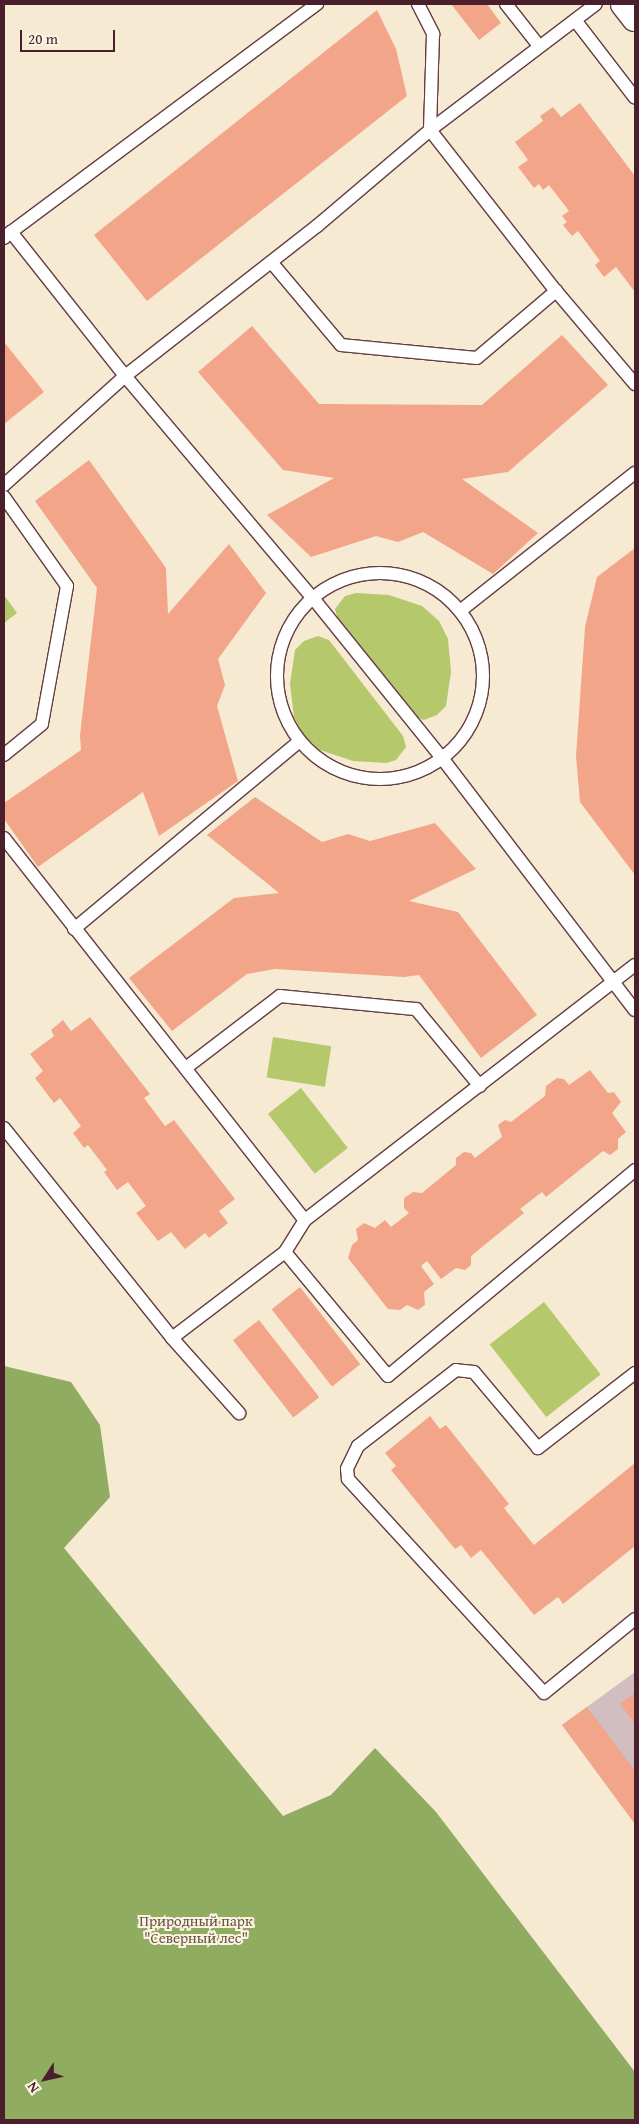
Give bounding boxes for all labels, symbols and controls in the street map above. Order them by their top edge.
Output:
scale bar [22,20,118,52]
text: 20 m [28,28,58,49]
park label: Природный парк "Северный лес" [139,1911,253,1946]
north arrow [20,2054,70,2104]
text: N [22,2078,44,2097]

